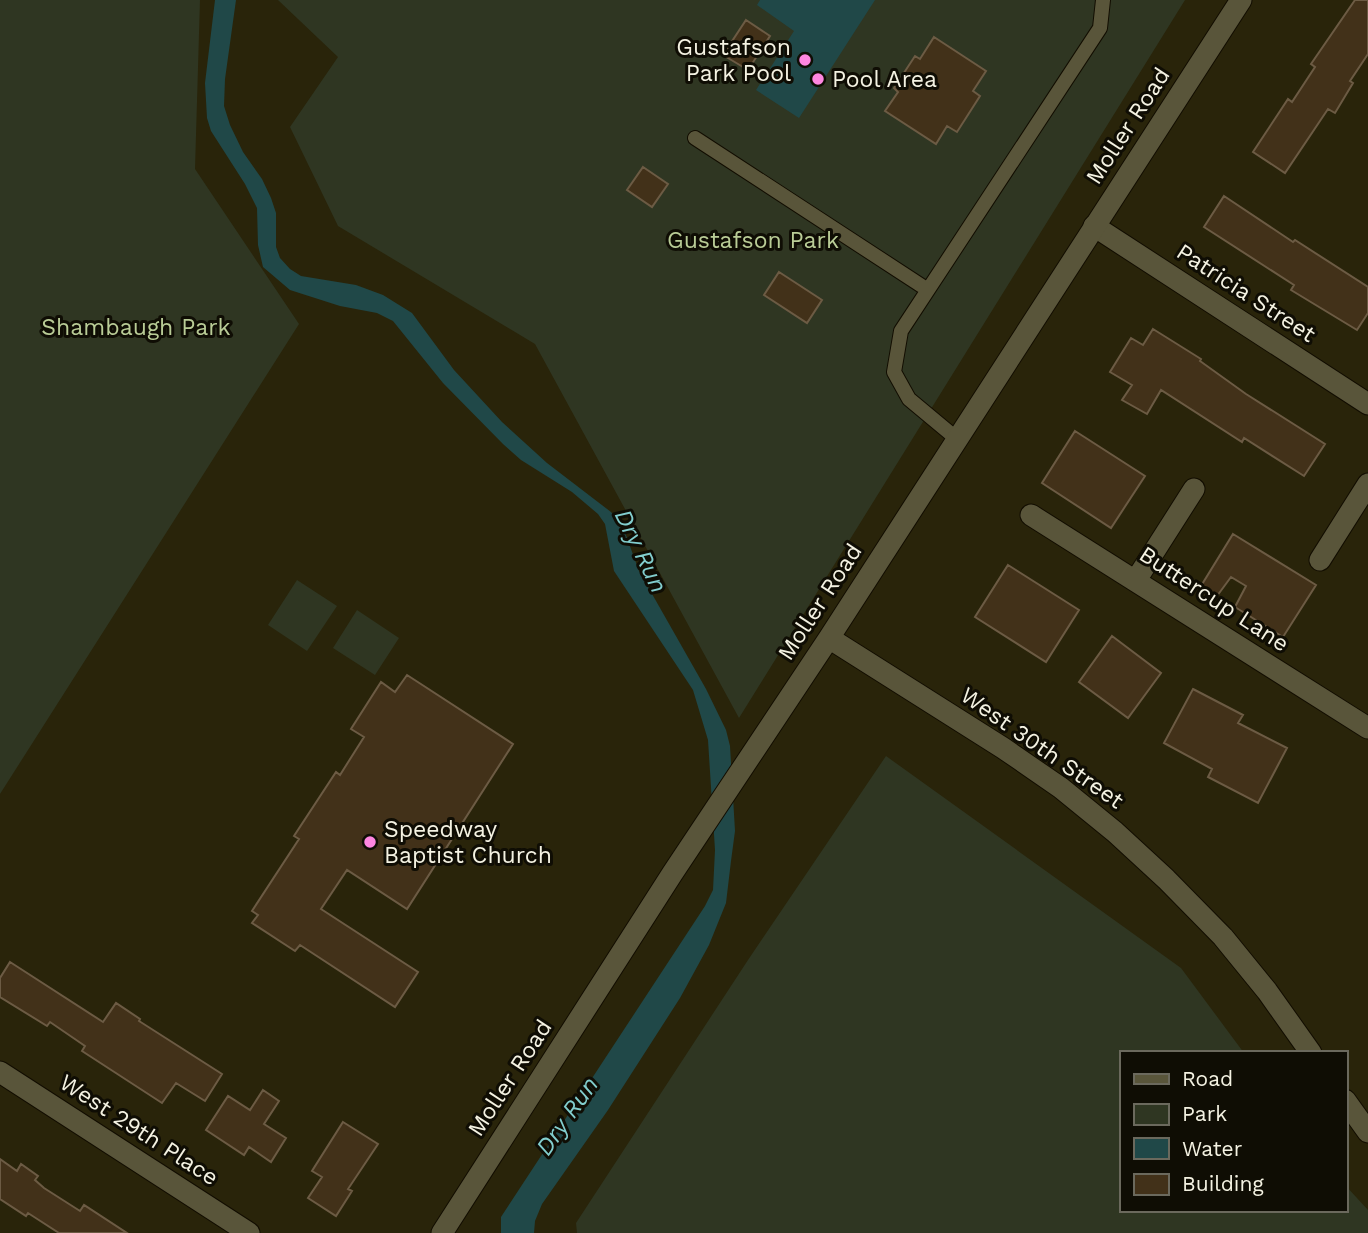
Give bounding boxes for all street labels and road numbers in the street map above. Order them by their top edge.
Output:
street label: Moller Road [1080,63,1176,189]
street label: Patricia Street [1171,238,1321,348]
street label: Moller Road [772,539,868,665]
street label: Buttercup Lane [1134,541,1294,657]
street label: West 30th Street [955,682,1129,815]
street label: Moller Road [462,1015,558,1141]
street label: West 29th Place [55,1069,223,1191]

